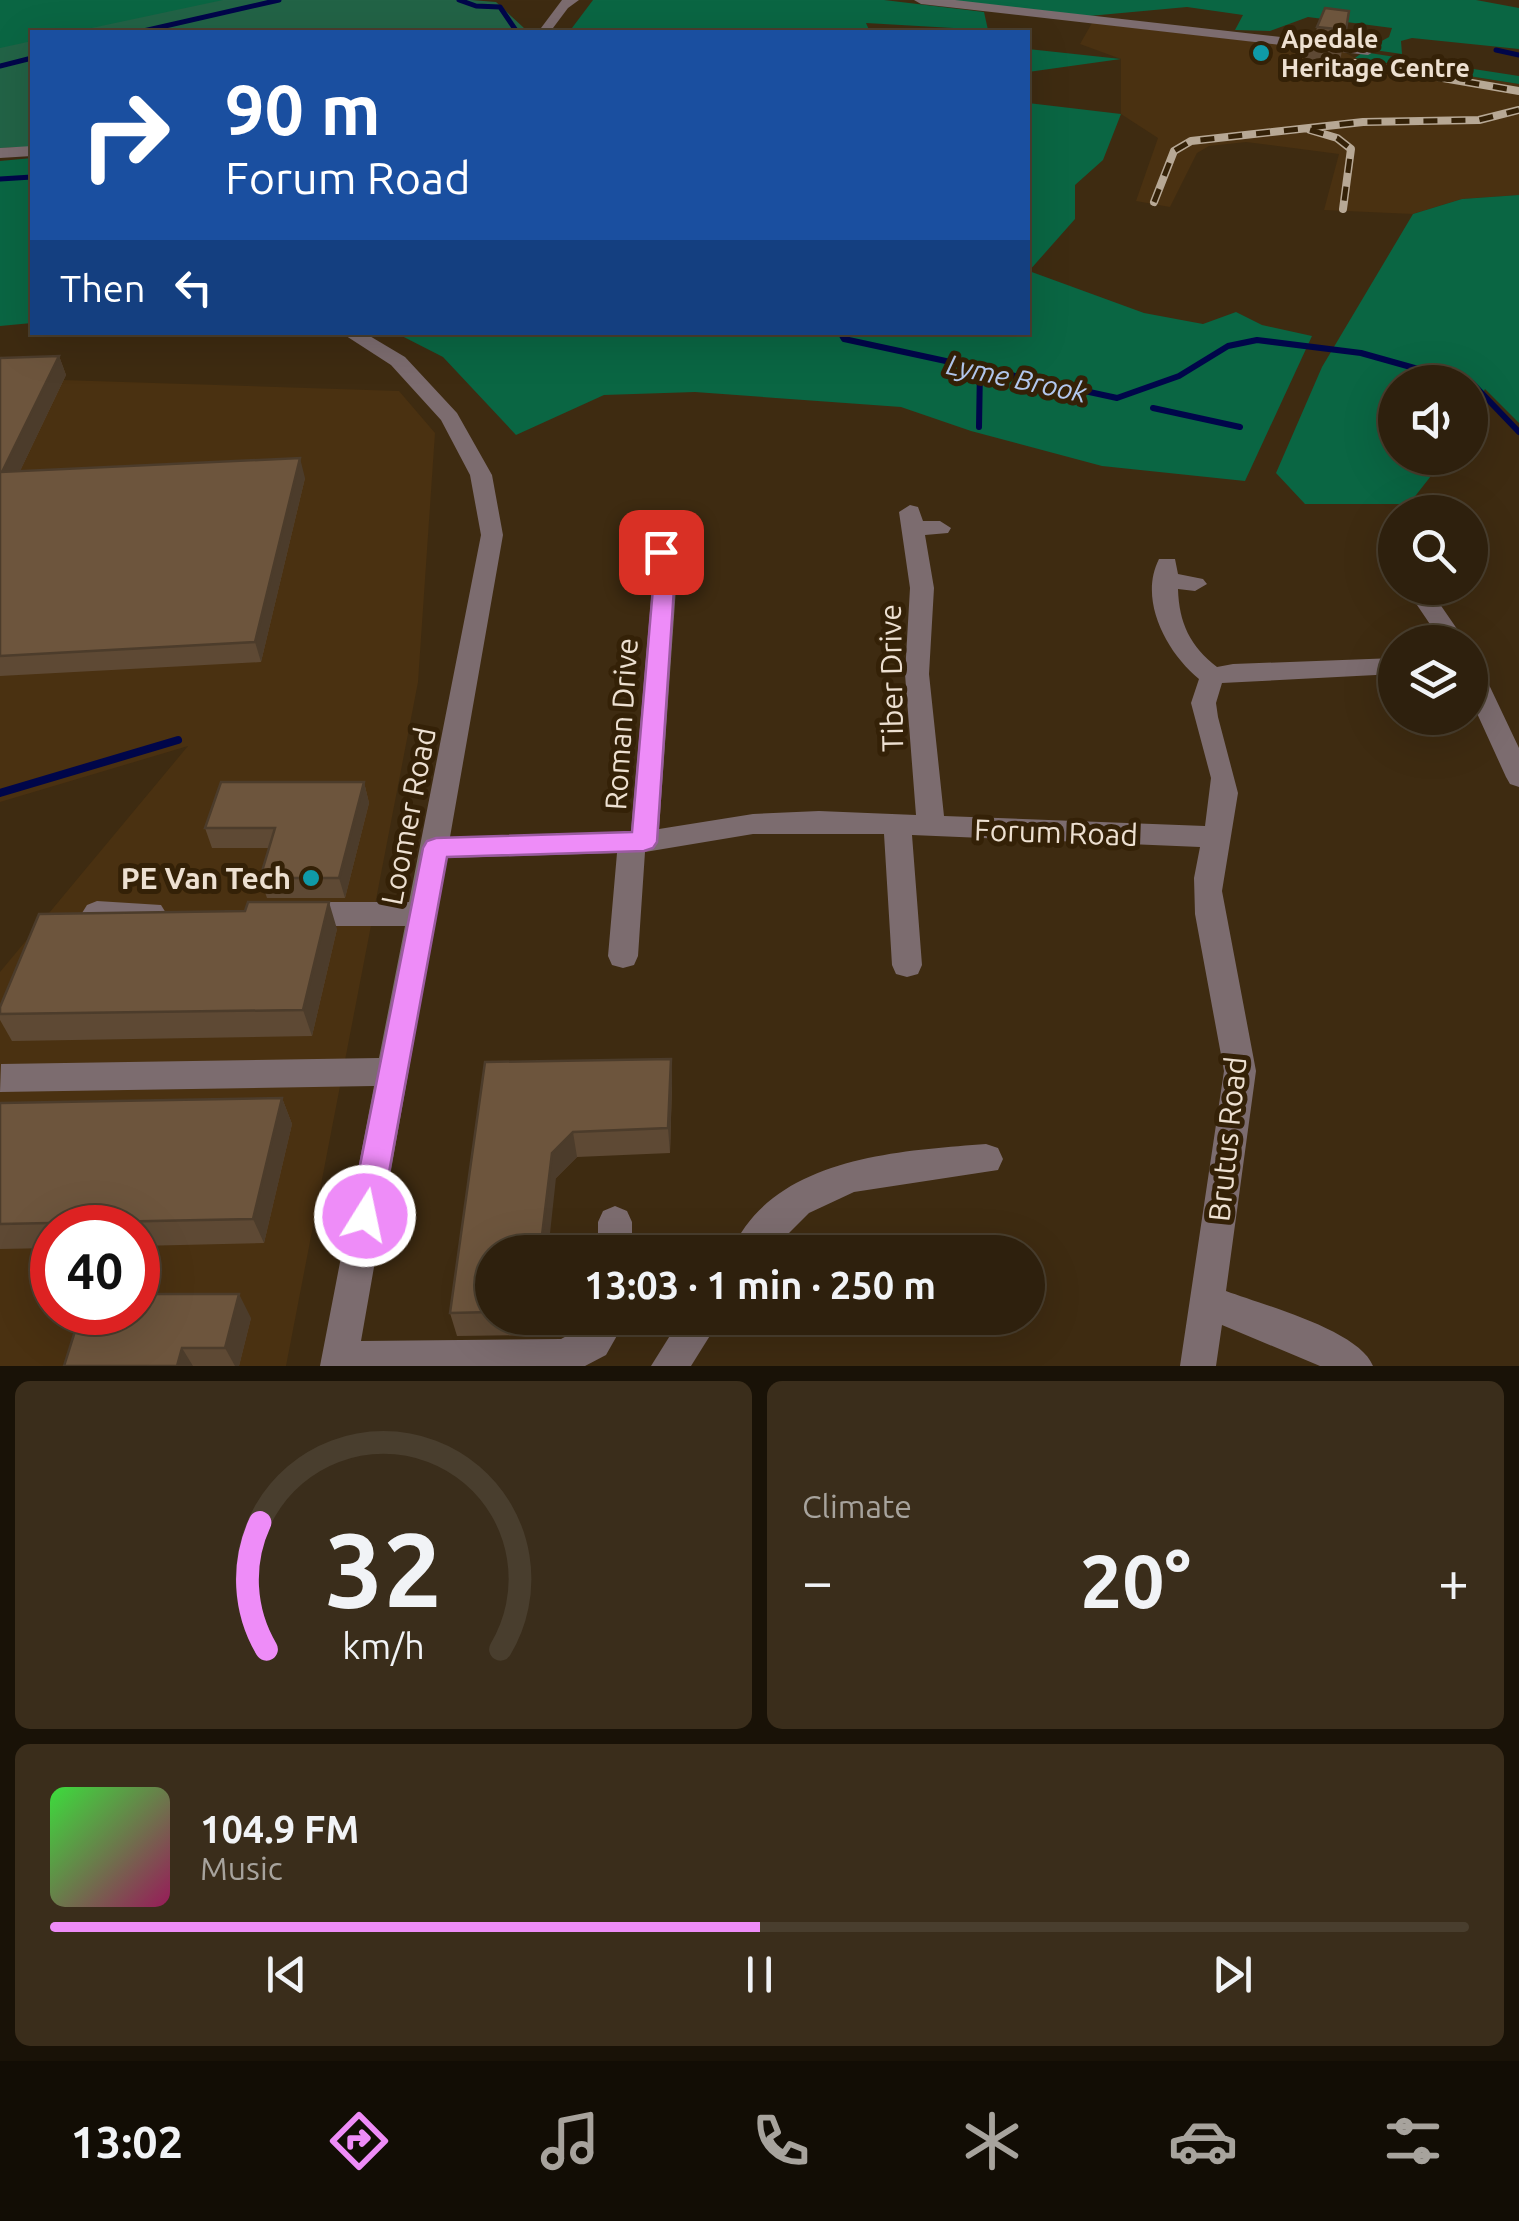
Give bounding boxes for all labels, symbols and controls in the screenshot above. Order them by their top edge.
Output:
place label: Apedale Heritage Centre [1281,25,1470,82]
marker: Apedale Heritage Centre [1250,42,1272,64]
icon: right [60,70,190,200]
text: 90 m [225,70,381,148]
text: Forum Road [225,152,471,203]
icon: left [166,260,221,315]
text: Then [60,267,146,309]
water label: Lyme Brook [944,348,1091,408]
map controls [1378,365,1488,735]
button: sound [1378,365,1488,475]
button: search [1378,495,1488,605]
pin [619,510,704,595]
icon: arrive [634,525,689,580]
street label: Tiber Drive [873,604,909,752]
button: layers [1378,625,1488,735]
street label: Roman Drive [598,637,644,811]
street label: Loomer Road [374,724,442,908]
street label: Forum Road [974,812,1138,852]
place label: PE Van Tech [121,861,291,895]
marker: PE Van Tech [300,867,322,889]
street label: Brutus Road [1201,1055,1253,1223]
position arrow [313,1164,417,1268]
speed limit sign: 40 [30,1205,160,1335]
text: 13:03 · 1 min · 250 m [584,1264,936,1306]
text: Climate [802,1488,912,1524]
text: 32 [325,1510,442,1627]
text: 20° [1080,1538,1191,1622]
text: − [802,1550,833,1611]
text: + [1438,1550,1469,1611]
text: km/h [342,1626,425,1666]
text: 104.9 FM [200,1808,359,1850]
text: Music [200,1850,283,1886]
icon: previous [259,1947,314,2002]
icon: pause [732,1947,787,2002]
icon: next [1205,1947,1260,2002]
icon: directions [324,2106,394,2176]
icon: music [535,2106,605,2176]
icon: phone [746,2106,816,2176]
icon: climate [957,2106,1027,2176]
icon: car [1168,2106,1238,2176]
icon: filters [1378,2106,1448,2176]
text: 13:02 [70,2116,183,2167]

